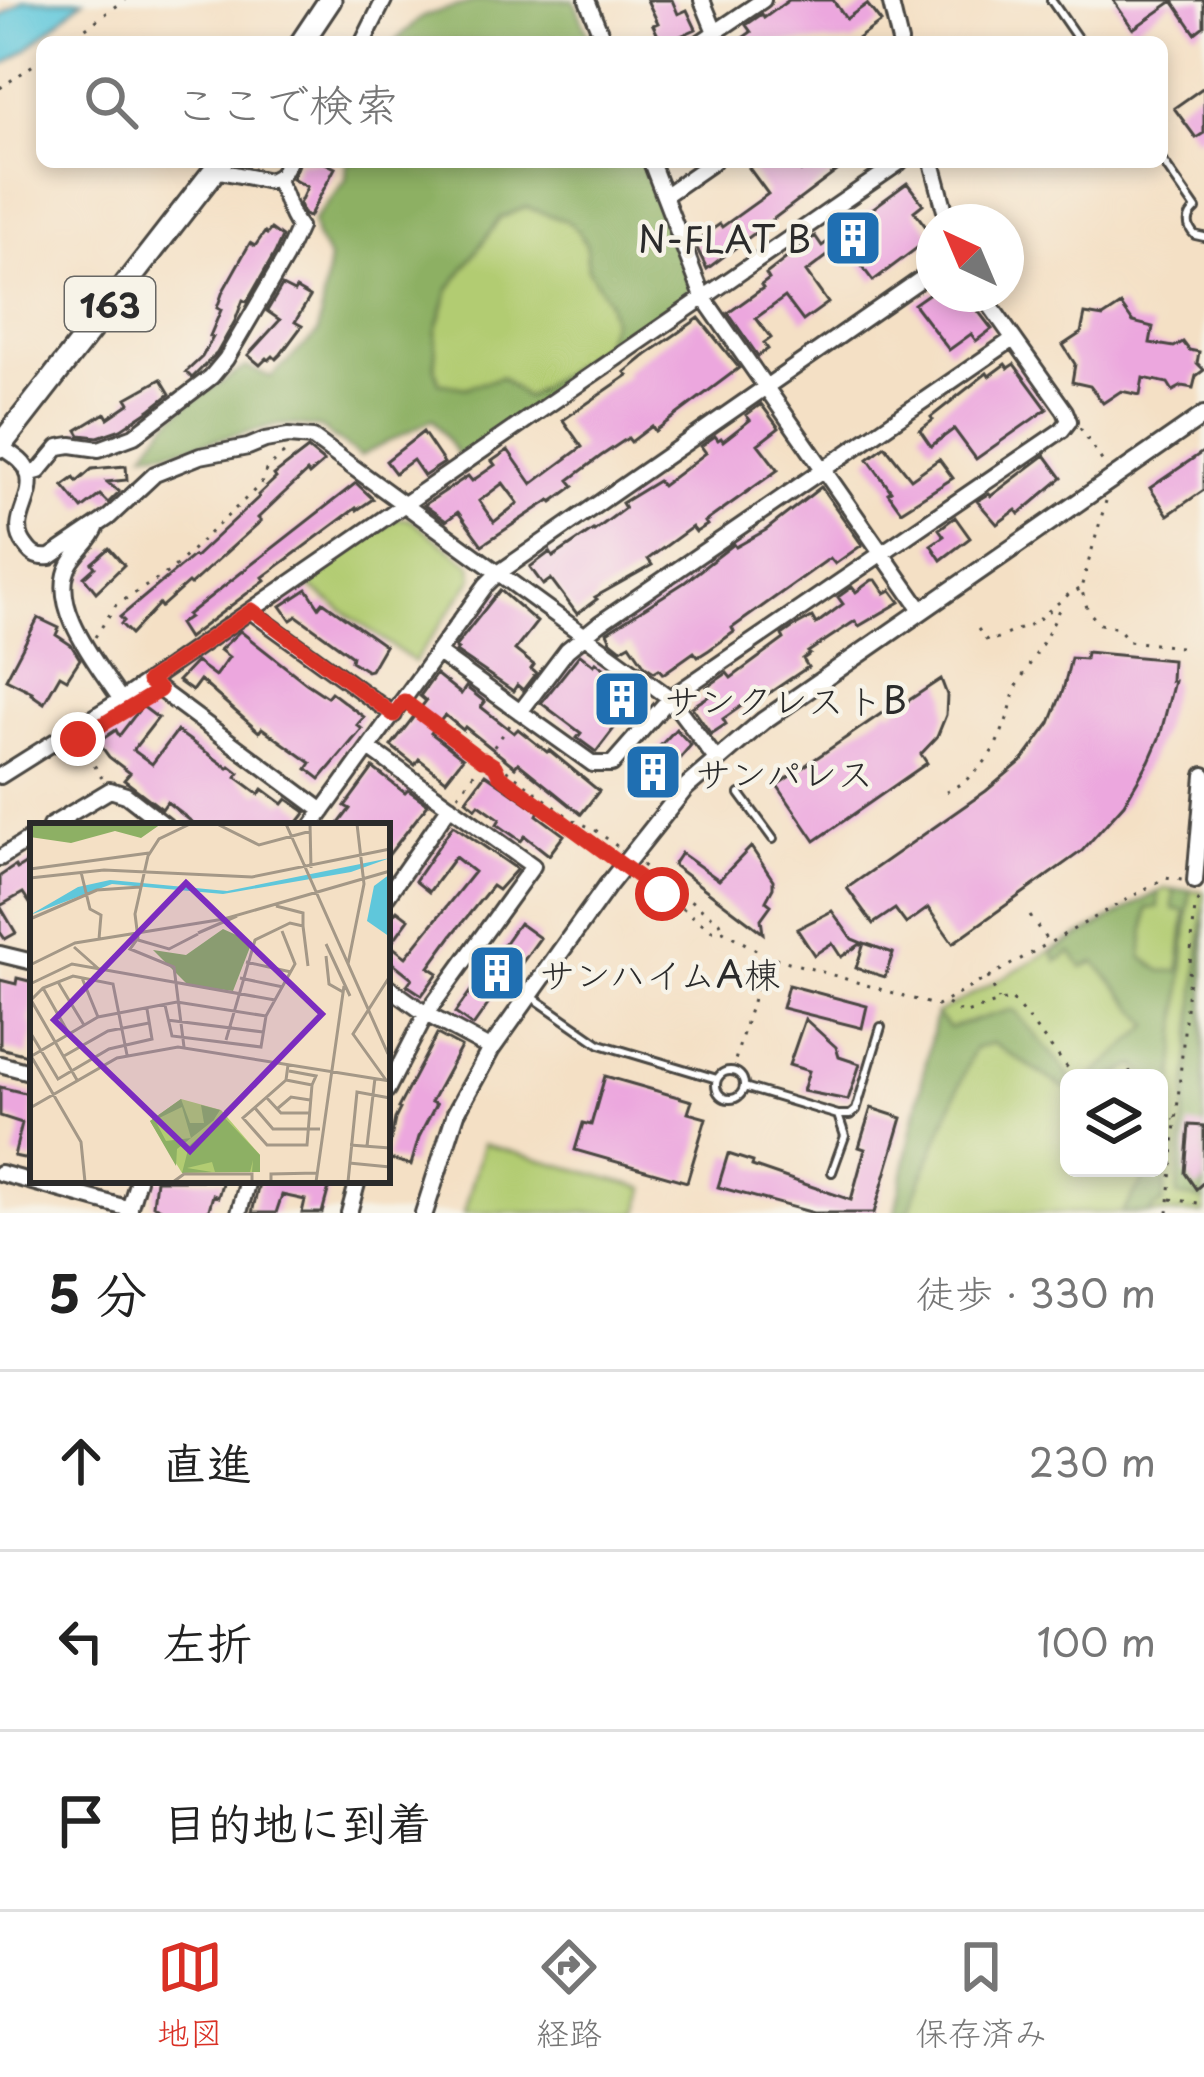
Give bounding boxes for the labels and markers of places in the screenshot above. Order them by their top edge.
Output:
building icon: N-FLAT B [822,207,884,269]
place label: N-FLAT B [638,211,811,265]
building icon: サンクレストB [591,668,653,730]
place label: サンクレストB [664,672,907,726]
building icon: サンパレス [622,741,684,803]
place label: サンパレス [695,745,874,799]
building icon: サンハイムA棟 [466,942,528,1004]
place label: サンハイムA棟 [539,946,780,1000]

